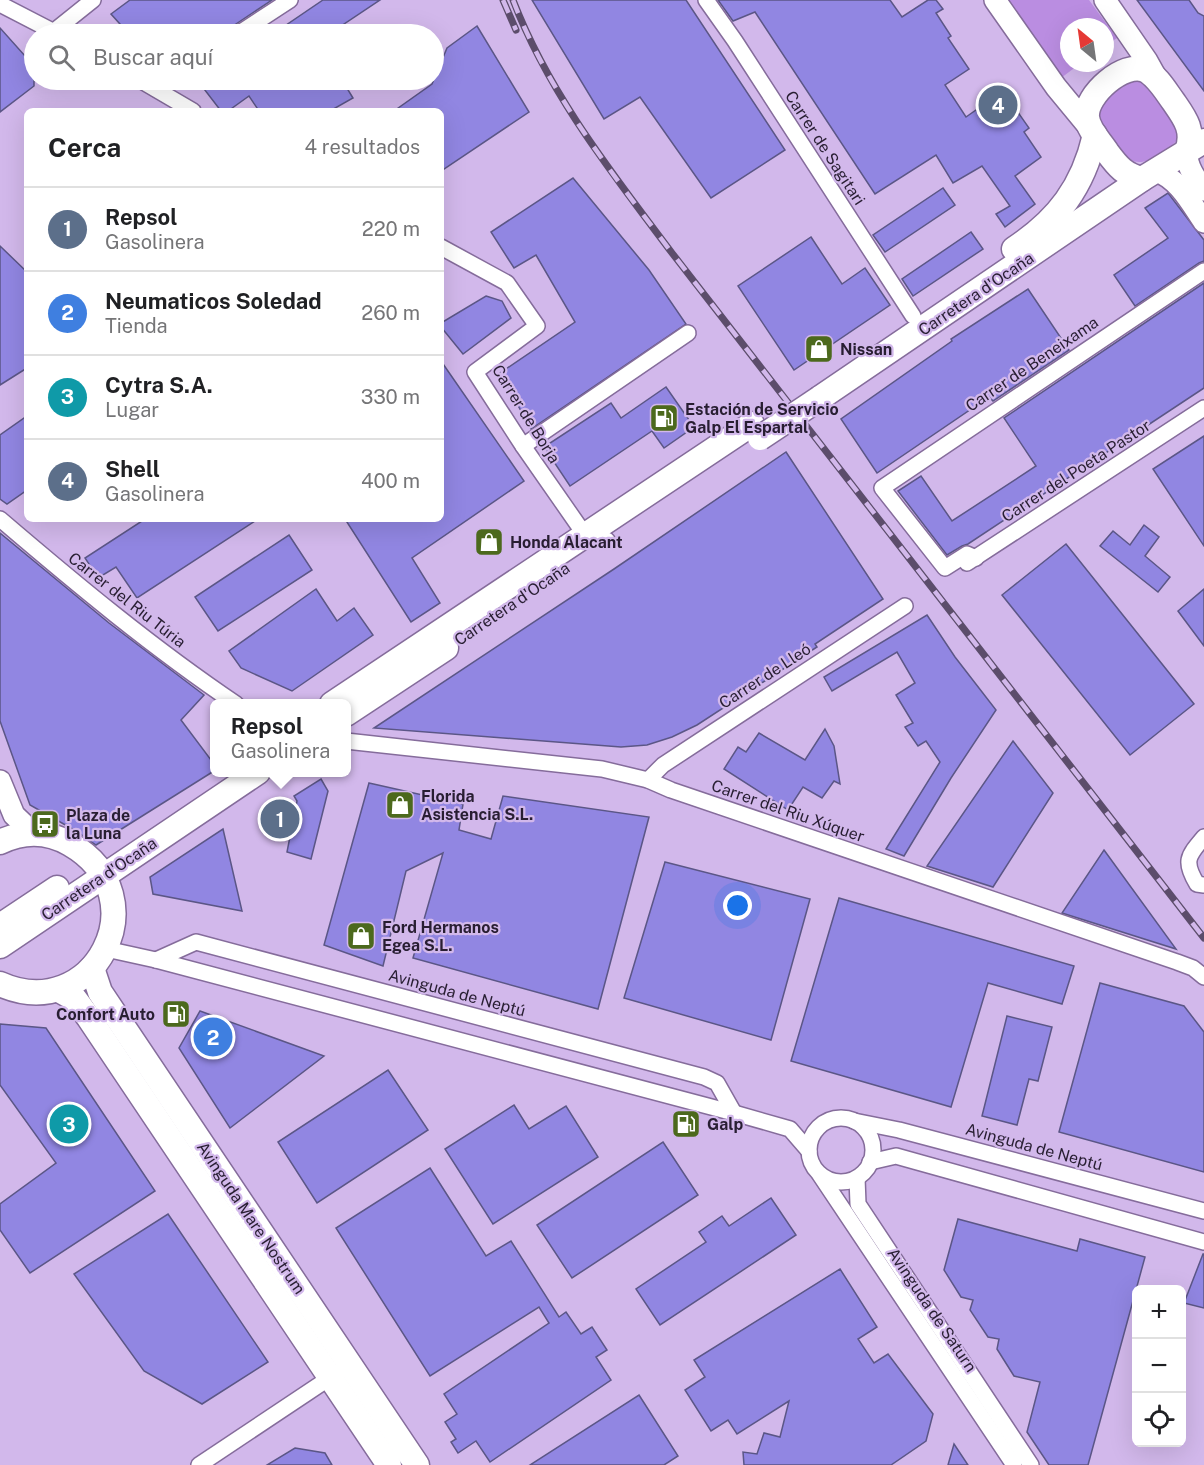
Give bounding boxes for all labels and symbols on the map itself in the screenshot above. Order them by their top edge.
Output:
north arrow [1060,18,1114,72]
pin: 4 [978,82,1018,128]
street label: Carrer de Sagitari [781,87,869,209]
street label: Carretera d'Ocaña [915,248,1037,340]
street label: Carrer de Beneixama [962,313,1102,415]
shop icon: Nissan [803,333,835,365]
place label: Nissan [840,340,892,359]
street label: Carrer de Borja [488,361,564,467]
place label: Estación de Servicio Galp El Espartal [685,400,839,437]
fuel station icon: Estación de Servicio Galp El Espartal [648,402,680,434]
street label: Carrer del Poeta Pastor [998,416,1154,526]
shop icon: Honda Alacant [473,526,505,558]
place label: Honda Alacant [510,533,623,552]
street label: Carrer del Riu Túria [65,548,189,652]
street label: Carretera d'Ocaña [451,558,573,650]
street label: Carrer de Lleó [716,639,814,713]
street label: Carrer del Riu Xúquer [709,776,867,846]
place label: Florida Asistencia S.L. [421,787,533,824]
shop icon: Florida Asistencia S.L. [384,789,416,821]
pin: 1 [260,796,300,842]
place label: Plaza de la Luna [66,806,130,843]
bus stop icon: Plaza de la Luna [29,808,61,840]
street label: Carretera d'Ocaña [38,833,160,925]
your location [723,891,752,920]
place label: Ford Hermanos Egea S.L. [382,918,499,955]
shop icon: Ford Hermanos Egea S.L. [345,920,377,952]
street label: Avinguda de Neptú [387,966,527,1020]
fuel station icon: Confort Auto [160,998,192,1030]
place label: Confort Auto [56,1005,155,1024]
pin: 2 [194,1014,232,1060]
pin: 3 [50,1102,88,1146]
fuel station icon: Galp [670,1108,702,1140]
place label: Galp [707,1115,743,1134]
street label: Avinguda de Neptú [964,1120,1104,1174]
street label: Avinguda Mare Nostrum [193,1138,309,1298]
street label: Avinguda de Saturn [883,1244,981,1376]

